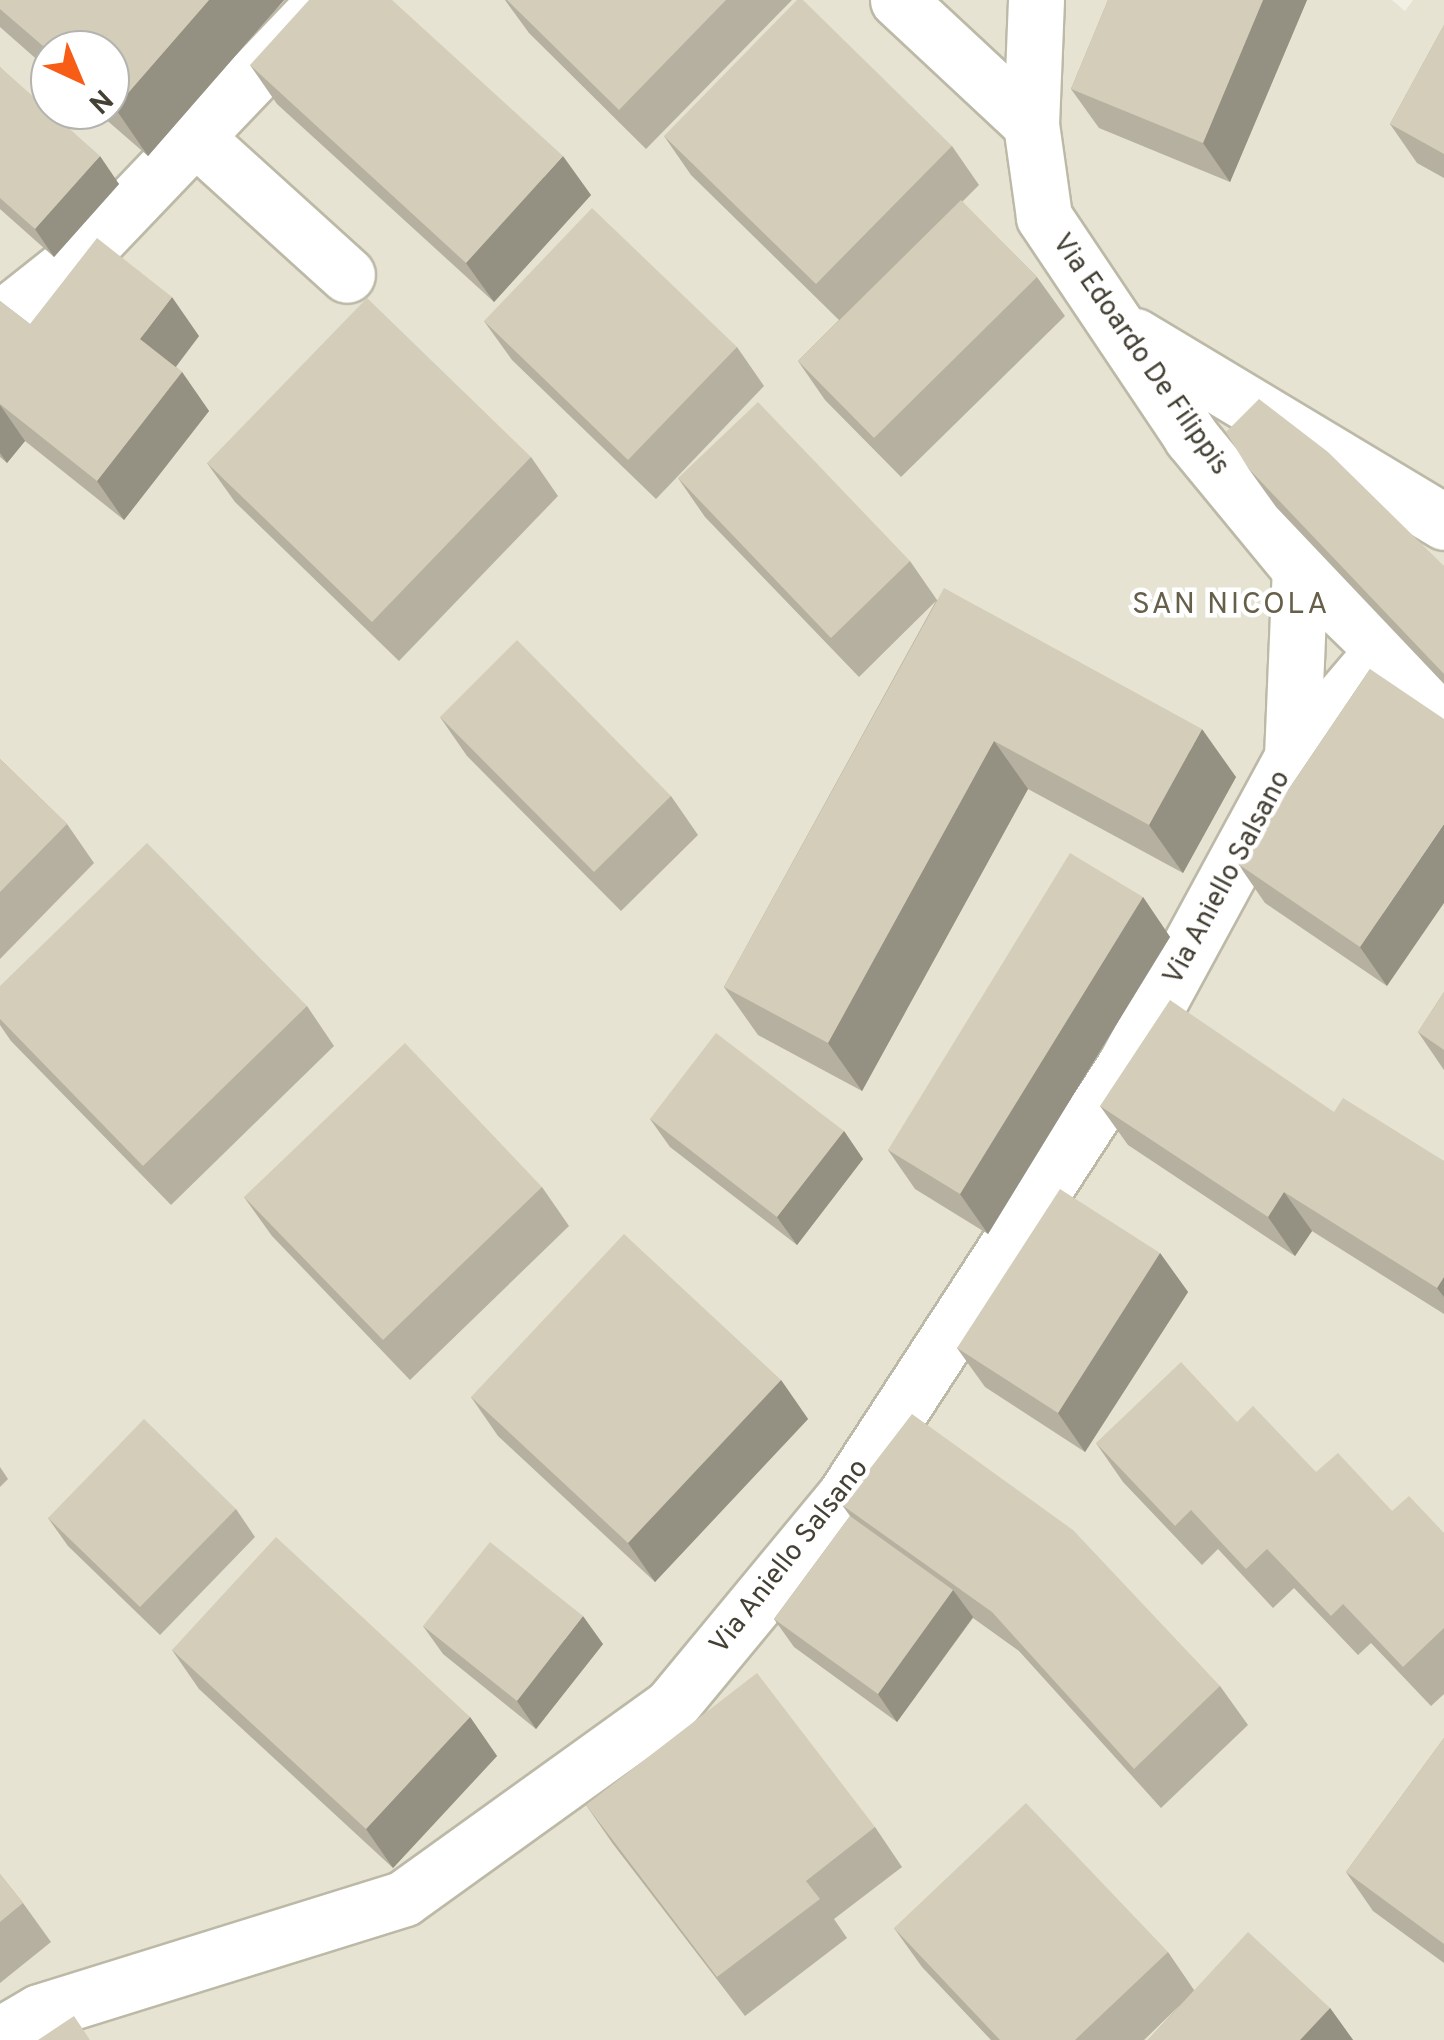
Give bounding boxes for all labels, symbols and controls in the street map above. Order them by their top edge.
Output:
north arrow [30,30,130,130]
text: N [80,80,119,120]
street label: Via Edoardo De Filippis [1044,228,1236,482]
district label: SAN NICOLA [1132,588,1330,624]
street label: Via Aniello Salsano [1157,765,1299,991]
street label: Via Aniello Salsano [703,1452,877,1662]

